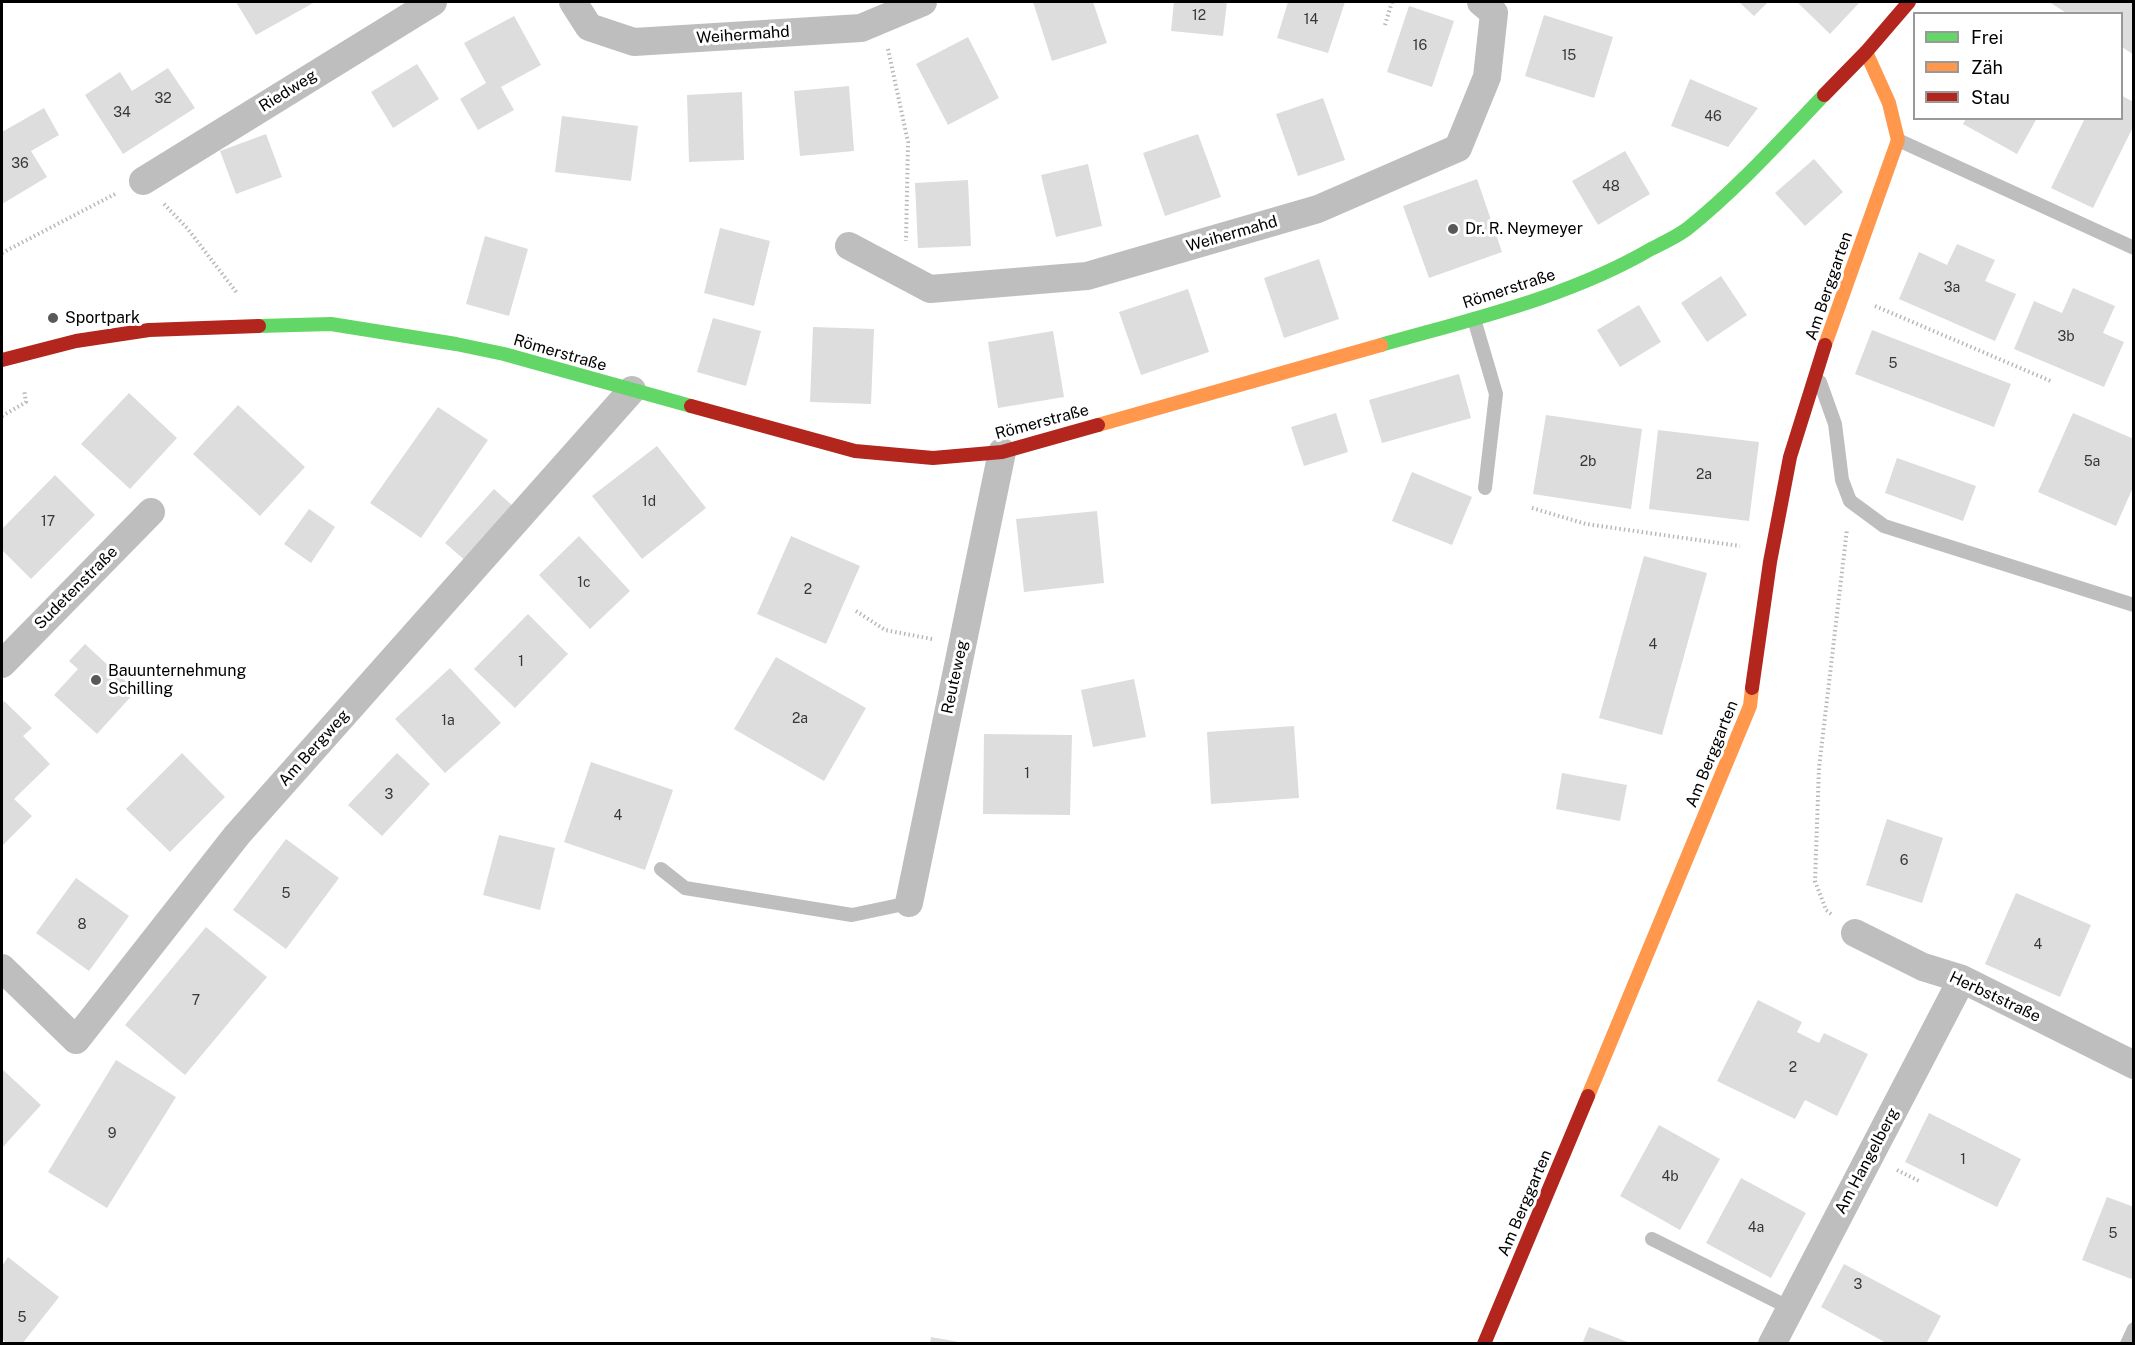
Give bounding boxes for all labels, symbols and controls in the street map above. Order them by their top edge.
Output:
house number: 12 [1192,8,1206,24]
house number: 14 [1304,12,1318,28]
legend [1913,12,2123,120]
street label: Weihermahd [696,22,790,48]
text: Frei [1971,27,2003,48]
house number: 16 [1413,38,1427,54]
house number: 15 [1562,48,1576,64]
text: Zäh [1971,57,2003,78]
street label: Riedweg [256,66,320,116]
text: Stau [1971,87,2010,108]
house number: 32 [154,91,172,107]
house number: 34 [113,105,131,121]
house number: 46 [1704,109,1722,125]
house number: 36 [11,156,29,172]
house number: 48 [1602,179,1620,195]
street label: Weihermahd [1184,212,1280,256]
place label: Dr. R. Neymeyer [1465,219,1583,239]
marker: Dr. R. Neymeyer [1446,222,1460,236]
street label: Am Berggarten [1801,229,1857,343]
street label: Römerstraße [1460,265,1558,313]
house number: 3a [1944,280,1960,296]
place label: Sportpark [65,308,140,328]
marker: Sportpark [46,311,60,325]
house number: 3b [2057,329,2075,345]
street label: Römerstraße [511,331,609,375]
house number: 5 [1889,356,1897,372]
street label: Römerstraße [993,400,1091,444]
house number: 2b [1580,454,1596,470]
house number: 5a [2084,454,2100,470]
house number: 2a [1696,467,1712,483]
house number: 1d [642,494,656,510]
house number: 17 [41,514,55,530]
street label: Sudetenstraße [30,542,122,634]
house number: 1c [577,575,591,591]
house number: 2 [804,582,812,598]
house number: 4 [1649,637,1657,653]
street label: Reuteweg [938,638,972,716]
house number: 1 [518,654,524,670]
place label: Bauunternehmung Schilling [108,661,246,699]
marker: Bauunternehmung Schilling [89,673,103,687]
street label: Am Berggarten [1682,698,1742,810]
street label: Am Bergweg [275,706,353,790]
house number: 2a [792,711,808,727]
house number: 1a [441,713,455,729]
house number: 1 [1024,766,1030,782]
house number: 3 [385,787,393,803]
house number: 4 [614,808,622,824]
house number: 6 [1900,853,1908,869]
house number: 5 [282,886,290,902]
house number: 8 [77,917,87,933]
house number: 4 [2034,937,2042,953]
street label: Herbststraße [1946,967,2044,1027]
house number: 7 [192,993,200,1009]
house number: 2 [1789,1060,1797,1076]
street label: Am Hangelberg [1831,1105,1903,1217]
house number: 9 [108,1126,116,1142]
street label: Am Berggarten [1494,1147,1556,1259]
house number: 1 [1960,1152,1966,1168]
house number: 4b [1661,1169,1679,1185]
house number: 4a [1748,1220,1764,1236]
house number: 5 [2109,1226,2117,1242]
house number: 3 [1854,1277,1862,1293]
house number: 5 [18,1310,26,1326]

